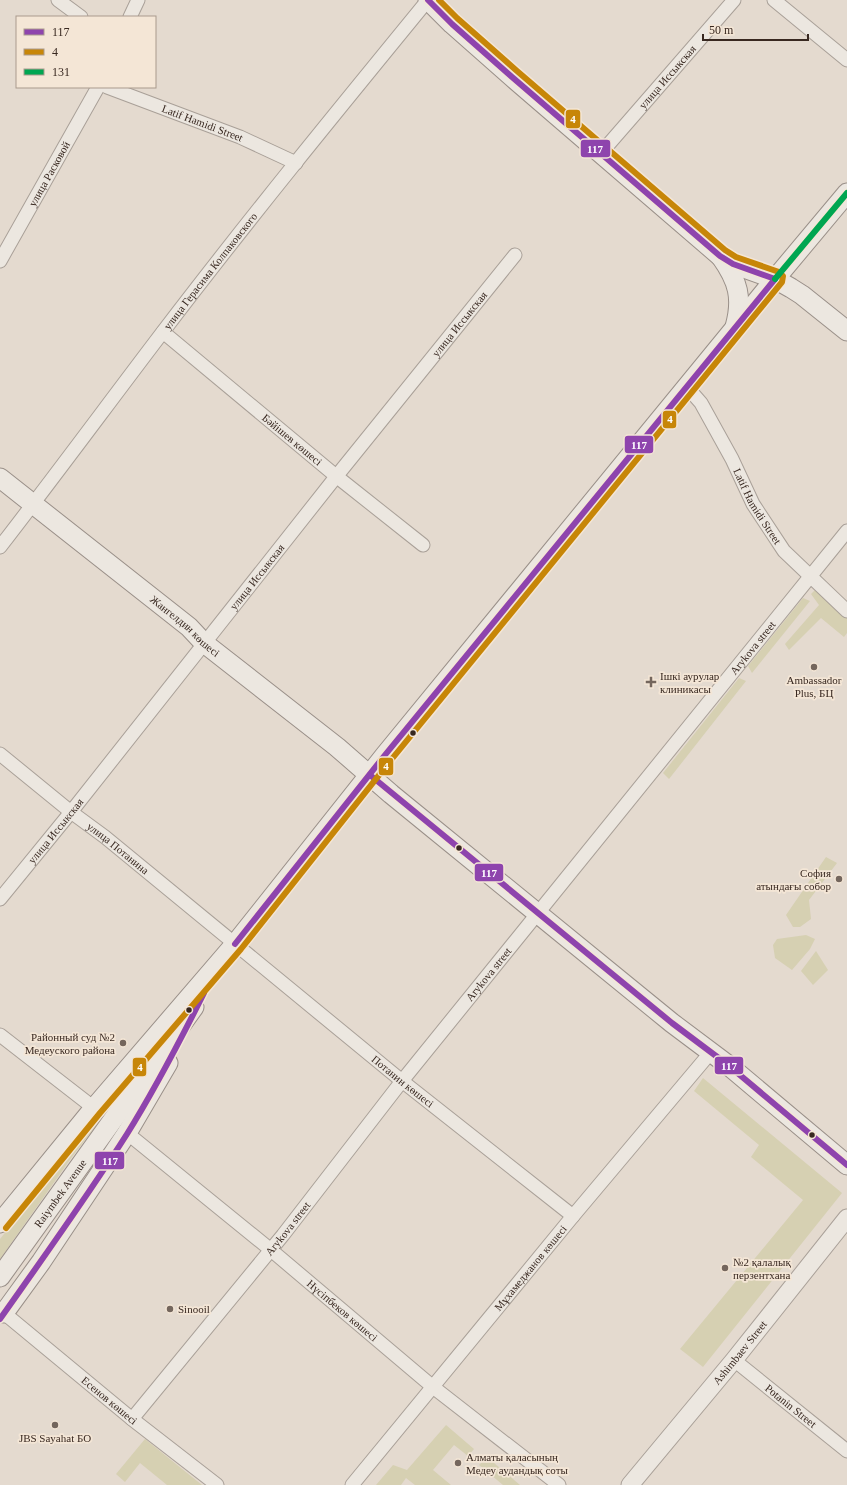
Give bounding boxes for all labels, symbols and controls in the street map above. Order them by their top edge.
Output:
legend [16,16,156,88]
scale bar [703,16,808,42]
text: 50 m [709,23,734,37]
text: 117 [52,25,70,39]
street label: улица Иссыкская [636,43,698,111]
text: 4 [52,45,58,59]
text: 131 [52,65,70,79]
street label: Latif Hamidi Street [160,102,245,144]
line badge: 4 [565,109,581,129]
text: 4 [570,113,576,125]
street label: улица Расковой [26,139,72,208]
line badge: 117 [580,139,611,158]
text: 117 [587,143,603,155]
street label: улица Герасима Колпаковского [161,210,260,332]
street label: улица Иссыкская [429,289,489,359]
line badge: 4 [662,410,677,429]
street label: Бәйішев көшесі [260,411,324,468]
text: 4 [667,413,673,425]
line badge: 117 [624,435,654,454]
text: 117 [631,439,647,451]
street label: Latif Hamidi Street [731,466,784,546]
street label: улица Иссыкская [227,542,286,612]
street label: Жангелдин көшесі [148,593,222,659]
street label: Arykova street [727,619,778,677]
marker: Ambassador Plus, БЦ [809,662,819,672]
place label: Ішкі аурулар клиникасы [660,670,720,695]
place label: Ambassador Plus, БЦ [787,674,842,699]
marker: Ішкі аурулар клиникасы [645,676,657,688]
unlabelled marker [408,728,418,738]
line badge: 4 [378,757,394,776]
text: 4 [383,760,389,772]
street label: улица Иссыкская [26,796,86,866]
street label: улица Потанина [85,820,151,877]
unlabelled marker [454,843,464,853]
line badge: 117 [474,863,504,882]
text: 117 [481,867,497,879]
place label: София атындағы собор [756,867,831,892]
marker: София атындағы собор [834,874,844,884]
street label: Arykova street [463,945,514,1003]
unlabelled marker [184,1005,194,1015]
place label: Районный суд №2 Медеуского района [25,1031,115,1056]
marker: Районный суд №2 Медеуского района [118,1038,128,1048]
street label: Потанин көшесі [369,1053,436,1110]
line badge: 117 [714,1056,744,1075]
line badge: 4 [132,1057,147,1077]
text: 117 [721,1060,737,1072]
text: 4 [137,1061,143,1073]
unlabelled marker [807,1130,817,1140]
line badge: 117 [94,1151,125,1170]
text: 117 [102,1155,118,1167]
street label: Raiymbek Avenue [32,1157,89,1230]
street label: Arykova street [263,1199,313,1258]
street label: Мұхамеджанов көшесі [492,1223,569,1313]
place label: №2 қалалық перзентхана [733,1256,791,1281]
marker: №2 қалалық перзентхана [720,1263,730,1273]
street label: Нүсіпбеков көшесі [305,1277,380,1343]
place label: Sinooil [178,1303,210,1315]
marker: Sinooil [165,1304,175,1314]
street label: Ashimbaev Street [710,1318,769,1387]
street label: Есенов көшесі [79,1374,140,1427]
street label: Potanin Street [763,1382,819,1430]
marker: JBS Sayahat БО [50,1420,60,1430]
place label: JBS Sayahat БО [19,1432,91,1444]
place label: Алматы қаласының Медеу аудандық соты [466,1451,568,1476]
marker: Алматы қаласының Медеу аудандық соты [453,1458,463,1468]

